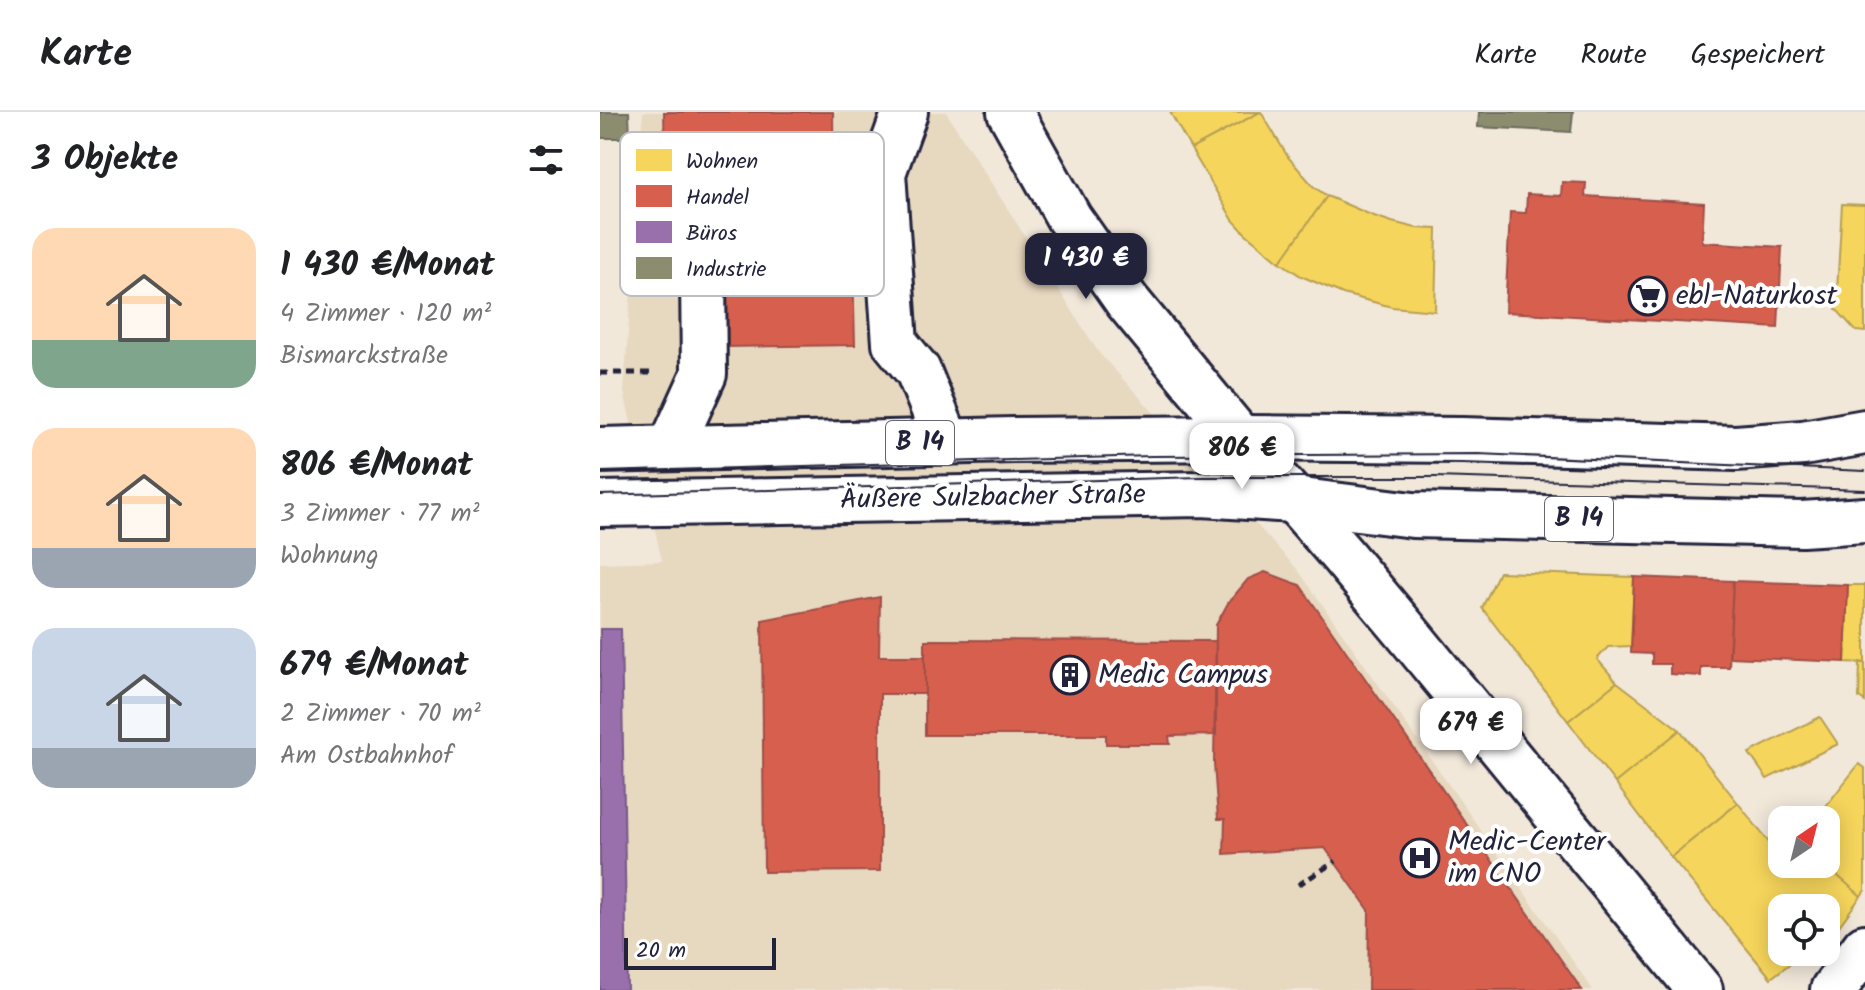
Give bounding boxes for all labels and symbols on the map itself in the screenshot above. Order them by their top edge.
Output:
legend [620,132,884,296]
text: Wohnen [686,145,758,180]
text: Handel [686,181,750,216]
text: Büros [686,217,738,252]
pin: 1 430 € [1012,233,1160,301]
text: Industrie [686,253,767,288]
place label: ebl-Naturkost [1676,274,1838,319]
supermarket icon: ebl-Naturkost [1627,275,1669,317]
road number: B 14 [886,421,954,465]
pin: 806 € [1186,423,1298,491]
street label: Äußere Sulzbacher Straße [840,473,1147,523]
road number: B 14 [1545,497,1613,541]
place label: Medic Campus [1098,653,1268,698]
building icon: Medic Campus [1049,654,1091,696]
pin: 679 € [1415,698,1527,766]
north arrow [1768,806,1840,878]
place label: Medic-Center im CNO [1448,820,1607,897]
hospital icon: Medic-Center im CNO [1399,837,1441,879]
scale bar [624,934,776,970]

